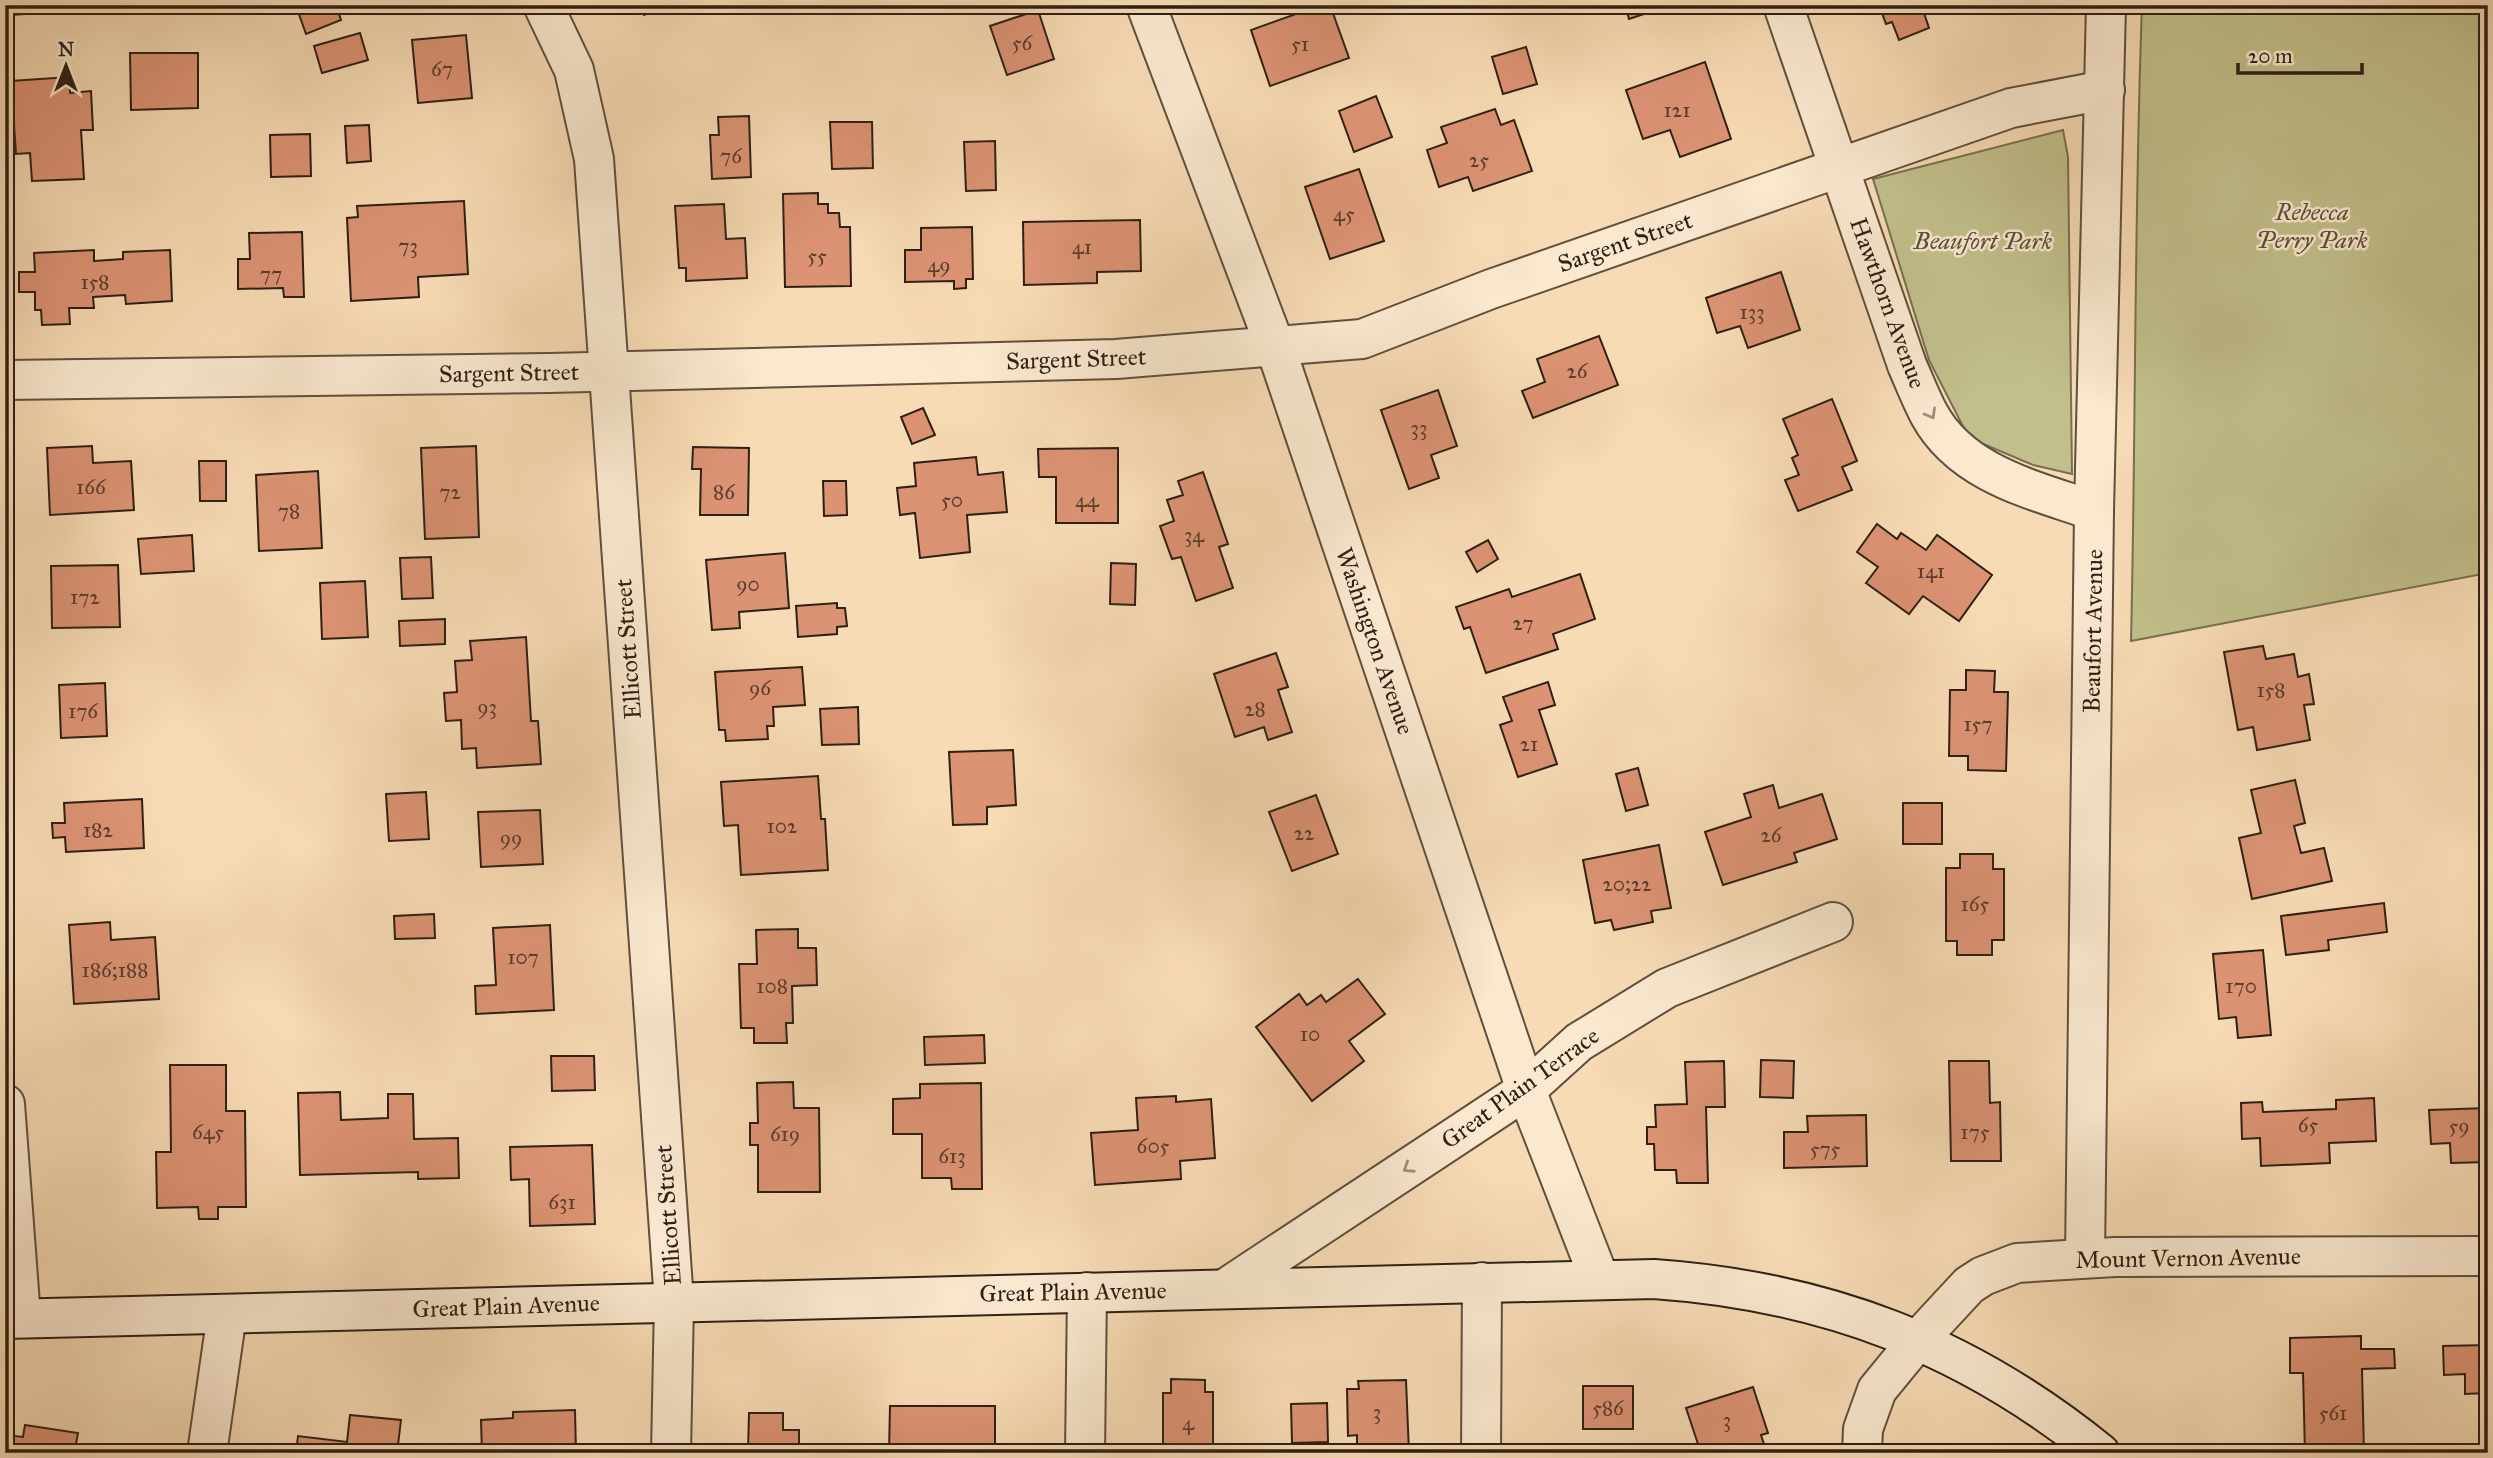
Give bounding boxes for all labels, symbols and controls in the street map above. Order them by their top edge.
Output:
house number: 56 [1012,30,1033,56]
house number: 51 [1291,31,1309,57]
north arrow [32,32,102,102]
scale bar [2238,32,2362,76]
text: N [58,38,74,61]
text: 20 m [2248,43,2293,69]
house number: 67 [431,56,453,82]
house number: 121 [1664,97,1690,123]
house number: 76 [720,143,743,169]
house number: 25 [1469,147,1489,173]
park label: Rebecca Perry Park [2256,197,2368,255]
house number: 45 [1333,201,1355,227]
street label: Sargent Street [1554,205,1697,279]
street label: Hawthorn Avenue [1843,213,1933,393]
park label: Beaufort Park [1913,226,2053,256]
house number: 73 [398,233,418,259]
house number: 41 [1072,234,1092,260]
house number: 55 [807,243,827,269]
house number: 49 [928,252,950,278]
house number: 77 [260,261,282,287]
house number: 158 [80,269,110,295]
house number: 133 [1739,299,1765,325]
street label: Sargent Street [1005,342,1147,376]
street label: Sargent Street [439,357,580,389]
house number: 26 [1566,358,1589,384]
one-way arrow [1922,406,1935,419]
house number: 33 [1411,415,1427,441]
house number: 166 [76,474,107,500]
house number: 72 [439,479,461,505]
house number: 86 [713,479,736,505]
house number: 50 [941,487,963,513]
house number: 44 [1075,487,1100,513]
house number: 78 [278,498,300,524]
house number: 34 [1184,522,1205,548]
street label: Washington Avenue [1329,544,1421,738]
street label: Beaufort Avenue [2077,549,2109,713]
house number: 141 [1917,558,1945,584]
house number: 90 [736,571,760,597]
street label: Ellicott Street [608,577,648,720]
house number: 172 [70,584,101,610]
house number: 27 [1513,610,1534,636]
house number: 96 [749,675,772,701]
house number: 158 [2256,677,2286,703]
house number: 93 [477,694,497,720]
house number: 28 [1244,696,1266,722]
house number: 176 [68,698,99,724]
house number: 157 [1963,711,1993,737]
house number: 21 [1520,731,1538,757]
house number: 102 [767,813,798,839]
house number: 182 [83,817,114,843]
house number: 22 [1294,820,1315,846]
house number: 26 [1760,822,1783,848]
house number: 99 [500,825,522,851]
house number: 20;22 [1602,871,1652,897]
house number: 165 [1961,891,1990,917]
house number: 107 [507,944,539,970]
house number: 186;188 [82,957,148,983]
house number: 108 [756,973,788,999]
house number: 170 [2225,973,2257,999]
house number: 10 [1300,1021,1320,1047]
street label: Great Plain Terrace [1435,1021,1605,1155]
house number: 65 [2298,1112,2319,1138]
house number: 59 [2448,1113,2470,1139]
house number: 645 [192,1119,224,1145]
house number: 175 [1960,1119,1990,1145]
house number: 619 [770,1121,800,1147]
house number: 605 [1137,1133,1170,1159]
house number: 575 [1810,1136,1841,1162]
street label: Ellicott Street [648,1143,688,1286]
house number: 613 [938,1143,966,1169]
one-way arrow [1403,1160,1416,1172]
house number: 631 [548,1189,576,1215]
street label: Mount Vernon Avenue [2075,1241,2301,1275]
street label: Great Plain Avenue [979,1275,1167,1309]
street label: Great Plain Avenue [412,1288,600,1324]
house number: 586 [1592,1395,1625,1421]
house number: 3 [1373,1399,1381,1425]
house number: 561 [2319,1400,2347,1426]
house number: 3 [1723,1407,1731,1433]
house number: 4 [1182,1410,1195,1436]

